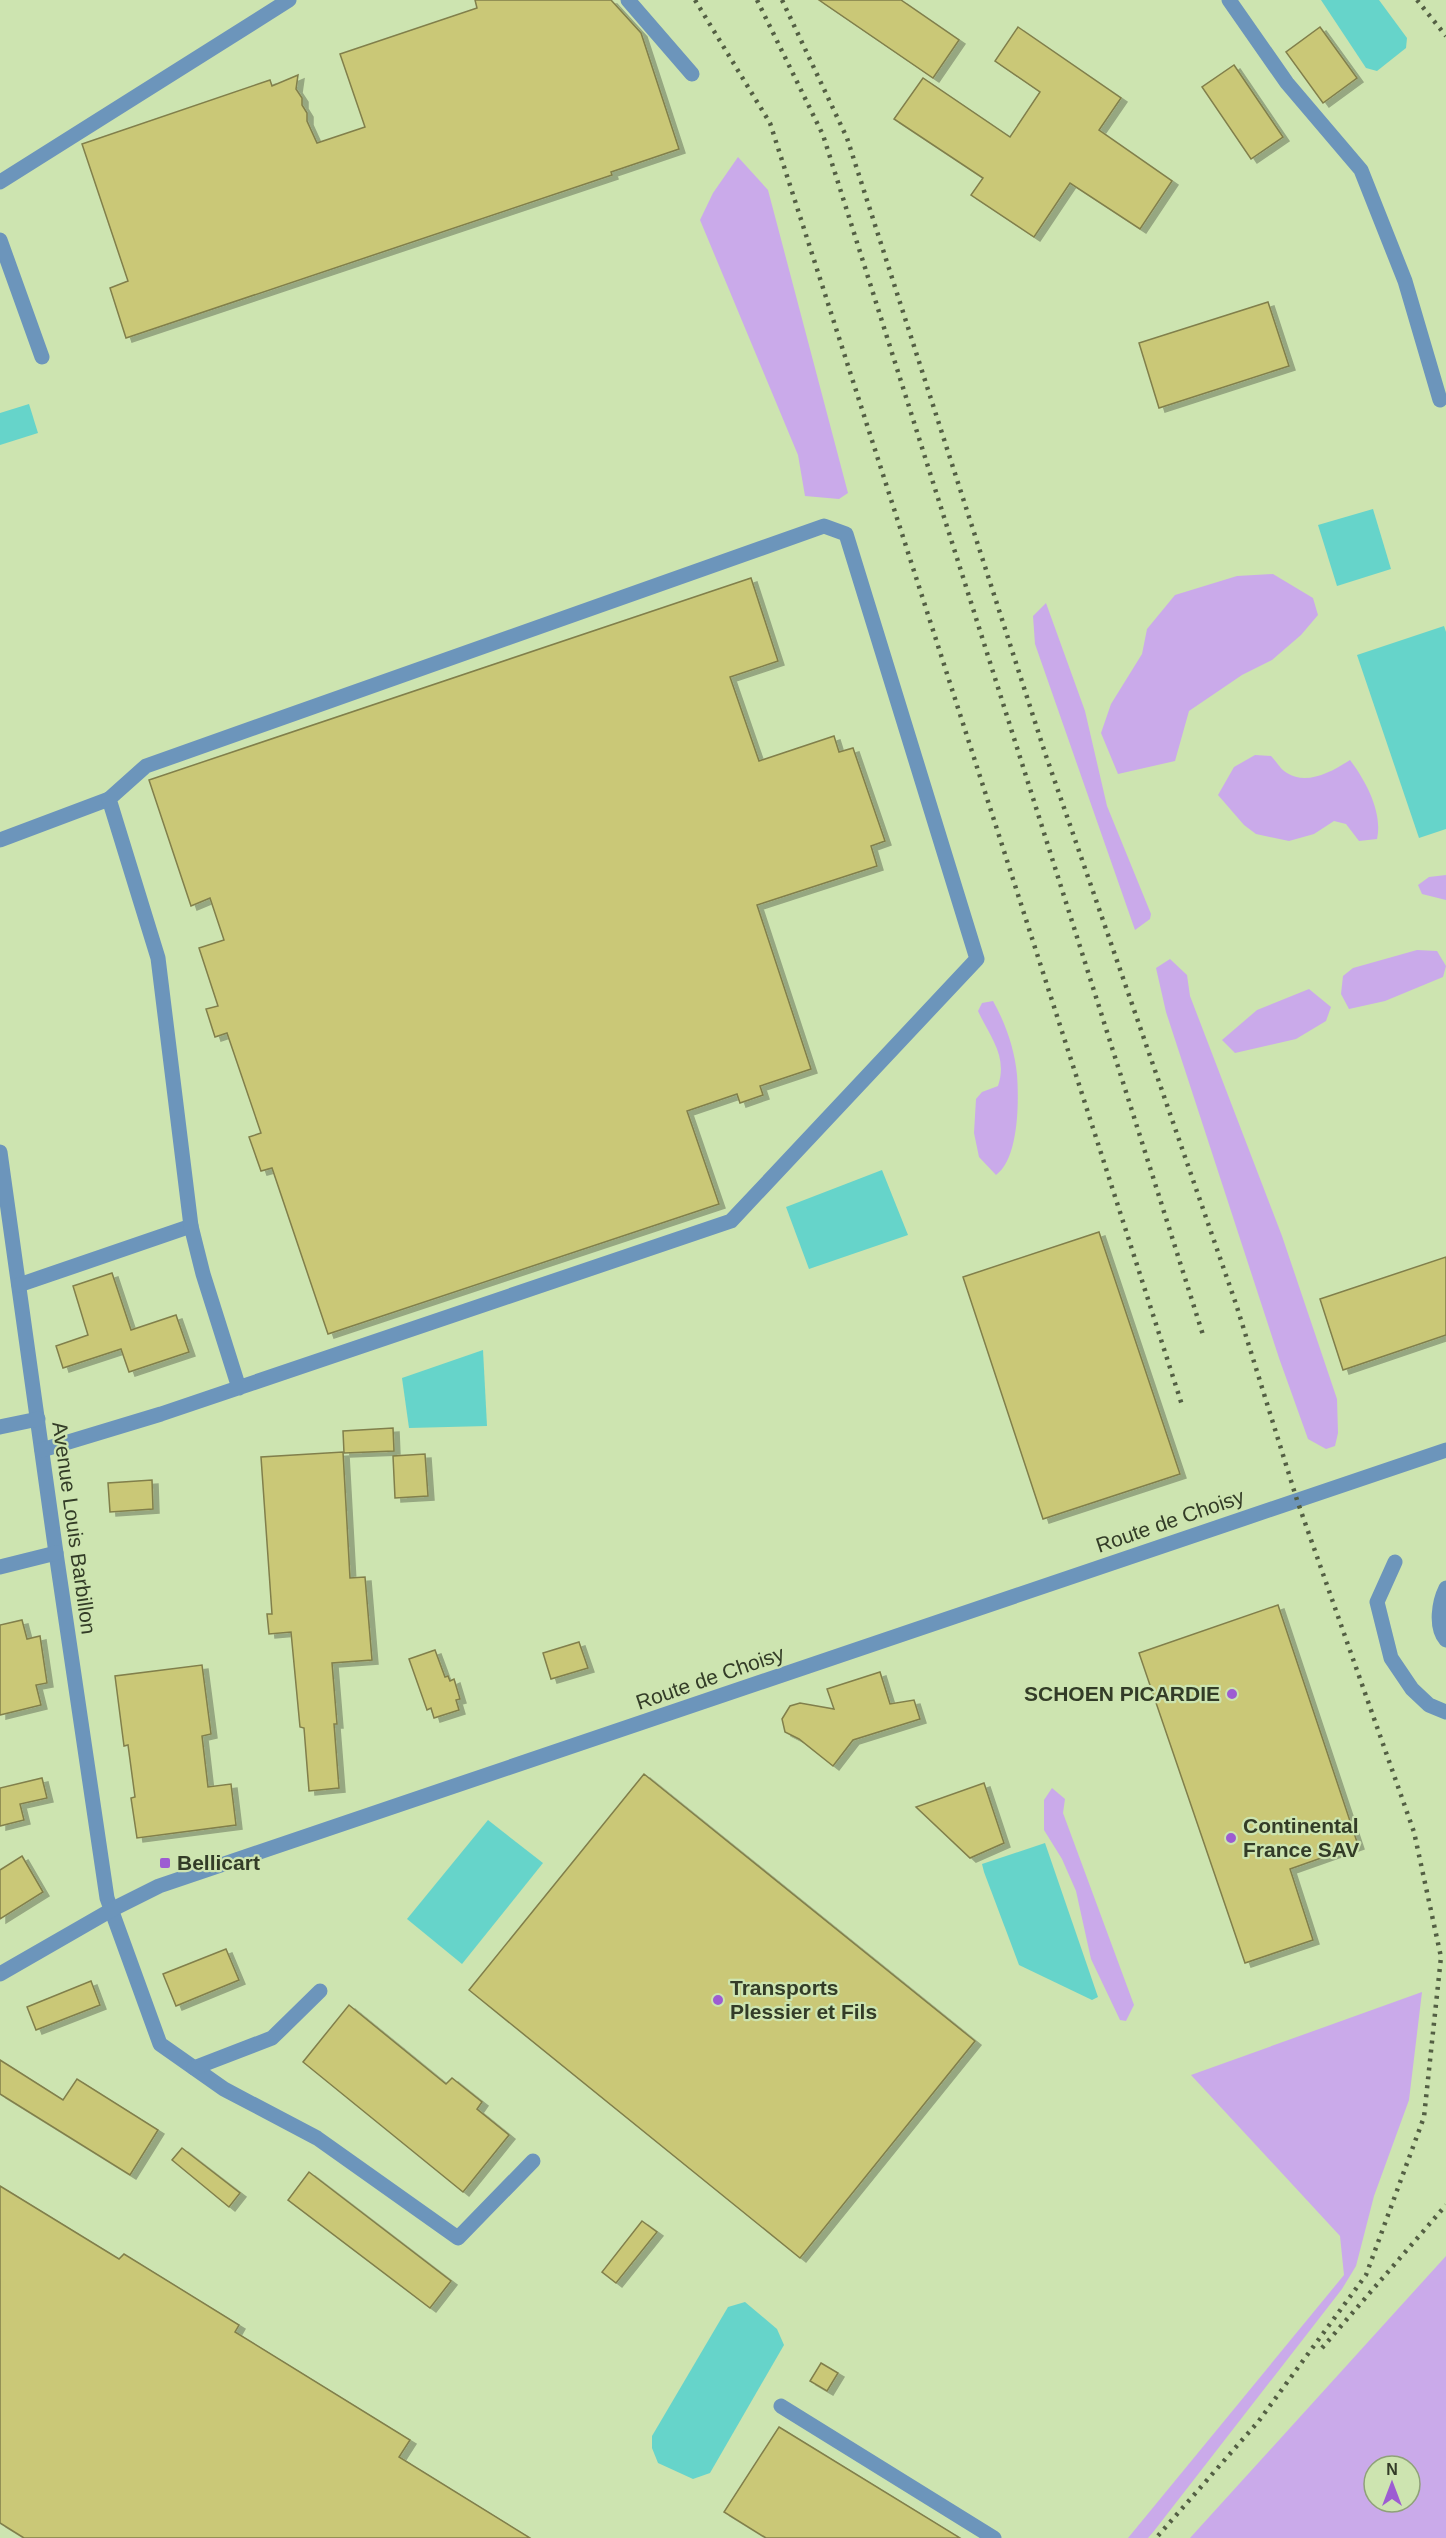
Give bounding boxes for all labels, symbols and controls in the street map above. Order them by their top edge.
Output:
street label: Avenue Louis Barbillon [48,1420,101,1636]
street label: Route de Choisy [1093,1484,1247,1557]
street label: Route de Choisy [633,1641,787,1714]
place label: SCHOEN PICARDIE [1024,1682,1220,1705]
marker: SCHOEN PICARDIE [1225,1687,1239,1701]
place label: Continental France SAV [1243,1814,1359,1861]
marker: Continental France SAV [1224,1831,1238,1845]
place label: Bellicart [177,1851,260,1874]
marker: Bellicart [158,1856,172,1870]
place label: Transports Plessier et Fils [730,1976,877,2023]
marker: Transports Plessier et Fils [711,1993,725,2007]
north arrow [1362,2454,1422,2514]
text: N [1386,2461,1398,2478]

